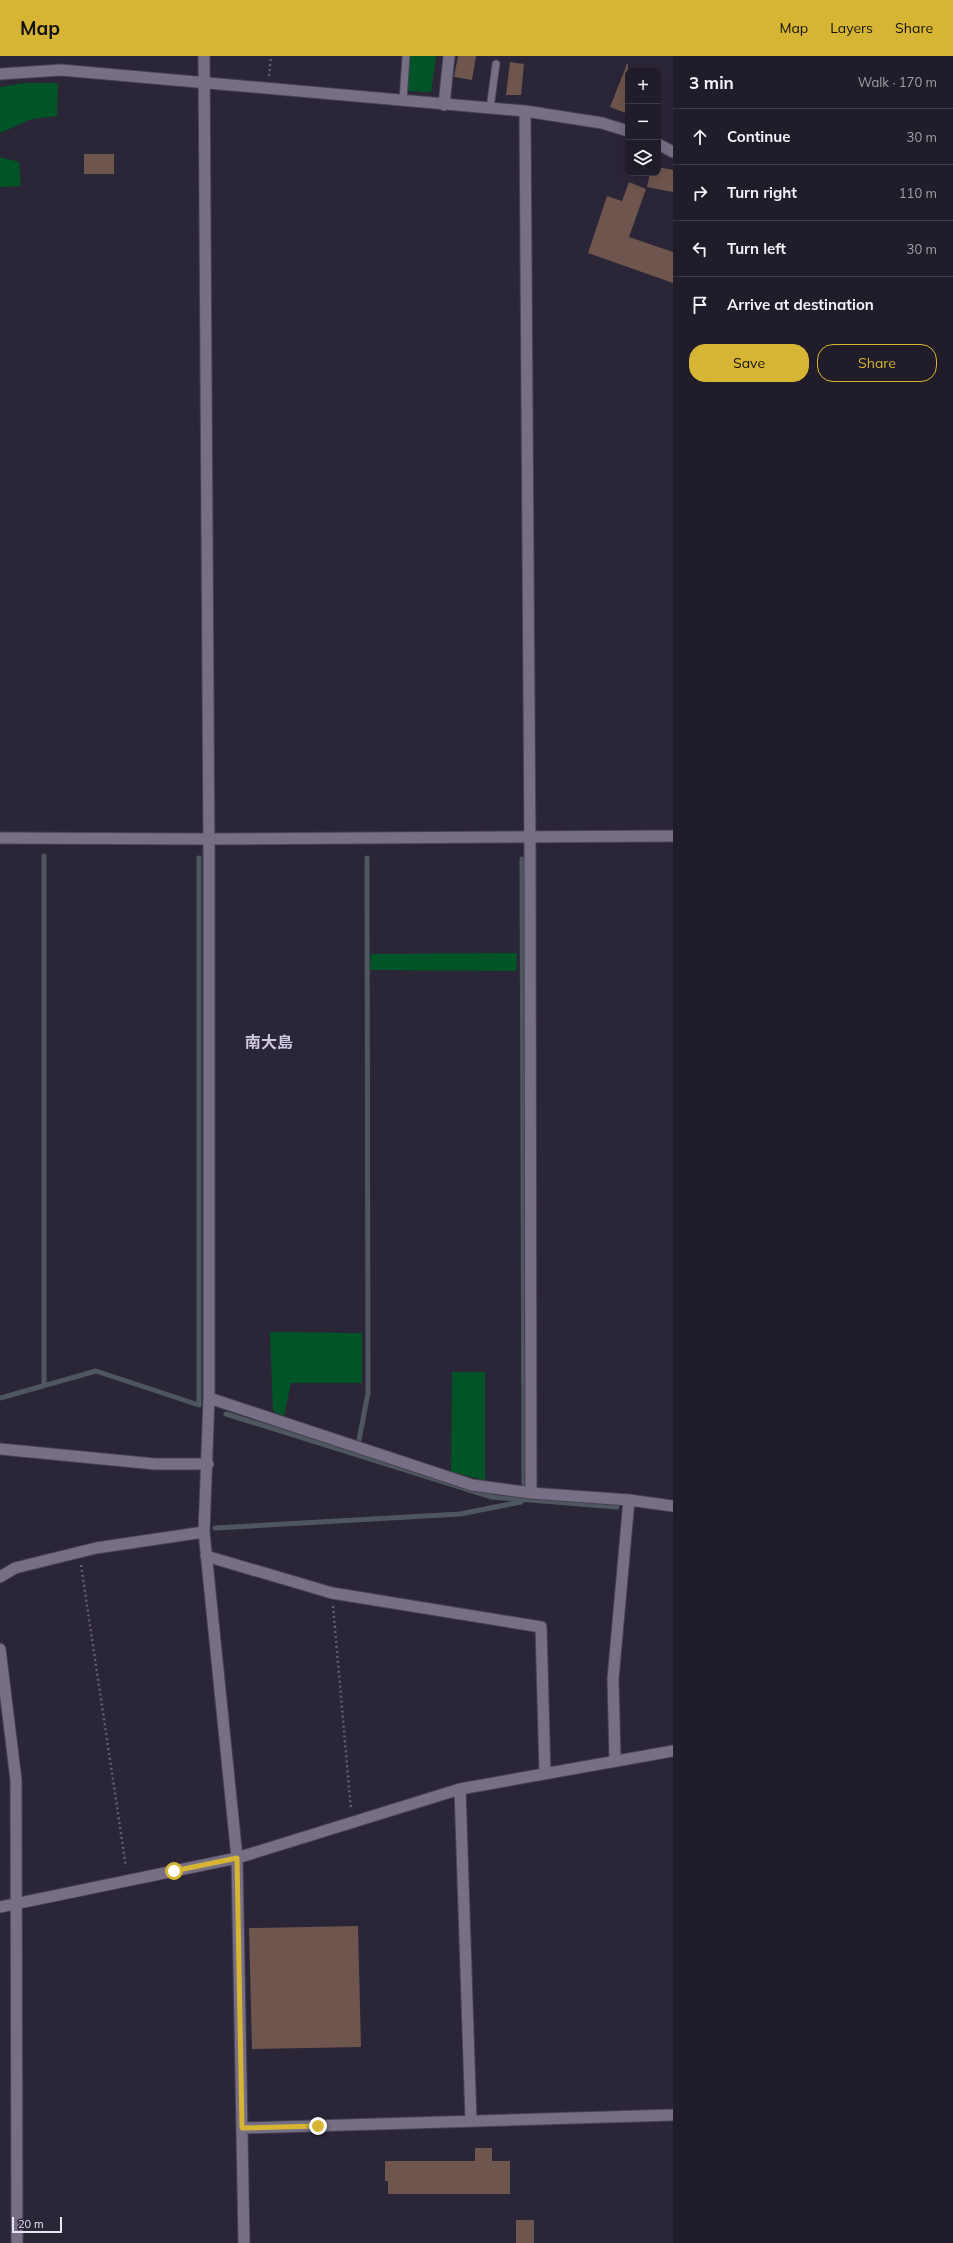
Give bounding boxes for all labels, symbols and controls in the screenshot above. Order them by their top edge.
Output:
text: Map [20,16,60,40]
text: Map [779,19,808,37]
text: Layers [830,19,873,37]
text: Share [895,19,933,37]
map controls [625,68,661,176]
button: + [625,68,661,104]
text: 3 min [689,72,734,93]
text: Walk · 170 m [858,74,937,90]
button: − [625,104,661,140]
icon: ahead [689,126,711,148]
text: Continue [727,127,790,146]
text: 30 m [907,129,937,145]
button: layers [625,140,661,176]
icon: right [689,182,711,204]
text: Turn right [727,183,797,202]
text: 110 m [899,185,937,201]
icon: left [689,238,711,260]
text: Turn left [727,239,786,258]
text: 30 m [907,241,937,257]
icon: arrive [689,294,711,316]
text: Arrive at destination [727,295,874,314]
button: Save [689,344,809,382]
button: Share [817,344,937,382]
district label: 南大島 [245,1032,293,1052]
route start [165,1862,183,1880]
route end [309,2117,327,2135]
scale bar [12,2215,62,2234]
text: 20 m [18,2217,44,2231]

